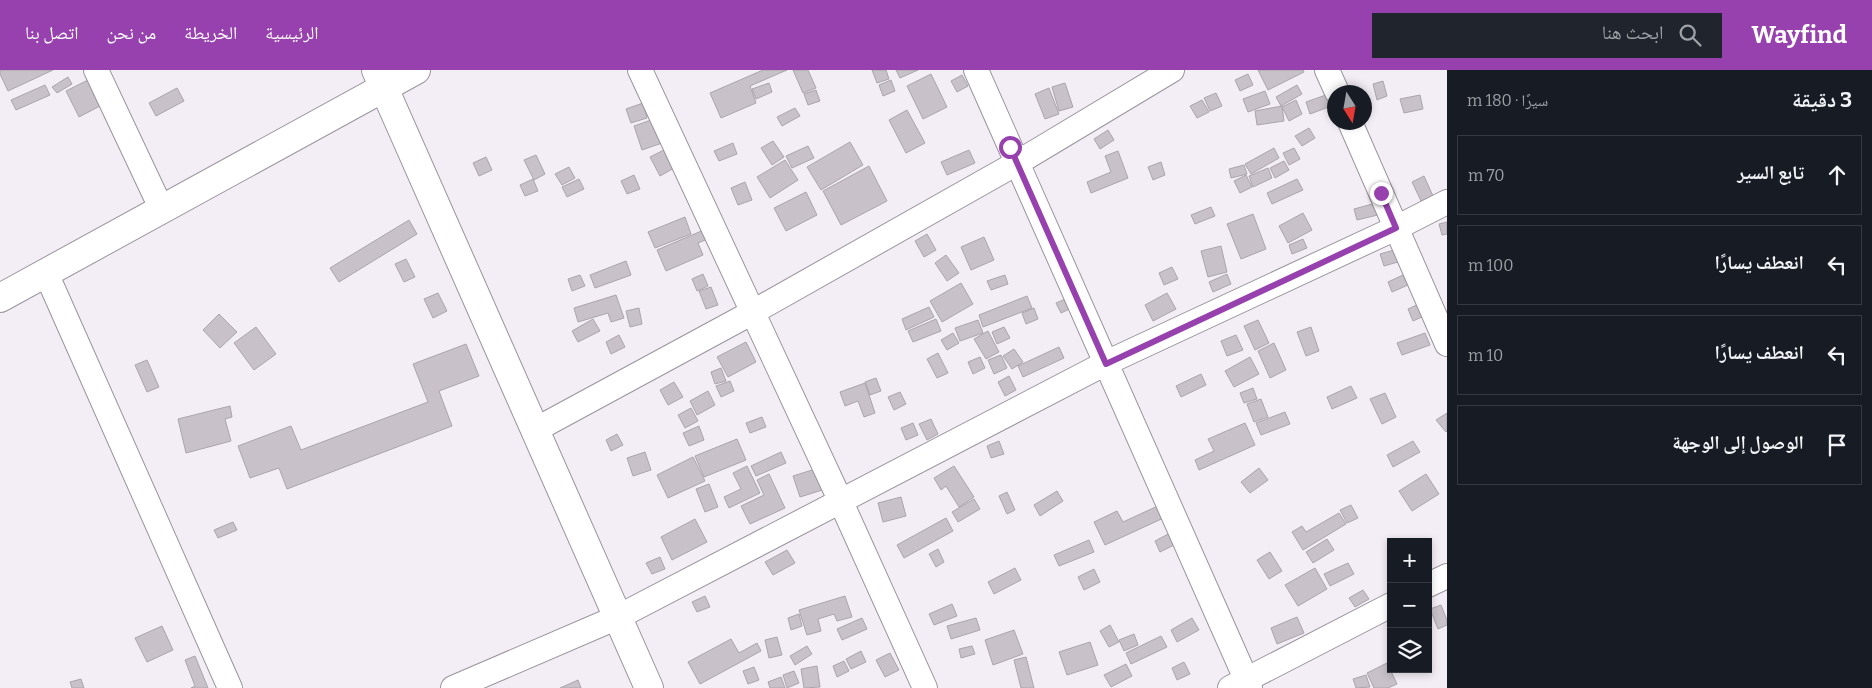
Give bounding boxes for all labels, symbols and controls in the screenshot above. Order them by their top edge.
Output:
search box [1372,13,1722,58]
text: ابحث هنا [1602,21,1664,44]
icon: search [1676,21,1704,49]
text: Wayfind [1752,21,1847,49]
text: اتصل بنا [25,22,78,44]
text: من نحن [106,22,156,44]
text: الخريطة [184,22,237,44]
text: الرئيسية [265,22,319,44]
north arrow [1327,85,1372,130]
text: 3 دقيقة [1792,87,1852,113]
text: سيرًا · 180 m [1467,91,1548,110]
route start [999,136,1022,159]
text: تابع السير [1737,161,1804,184]
icon: ahead [1823,161,1851,189]
text: 70 m [1468,166,1504,185]
route end [1370,182,1393,205]
text: انعطف يسارًا [1714,251,1804,274]
icon: left [1823,251,1851,279]
text: 100 m [1468,256,1513,275]
text: انعطف يسارًا [1714,341,1804,364]
icon: left [1823,341,1851,369]
text: 10 m [1468,346,1503,365]
text: الوصول إلى الوجهة [1672,431,1804,454]
icon: arrive [1823,431,1851,459]
map controls [1387,538,1432,673]
button: + [1387,538,1432,583]
button: − [1387,583,1432,628]
button: layers [1387,628,1432,673]

